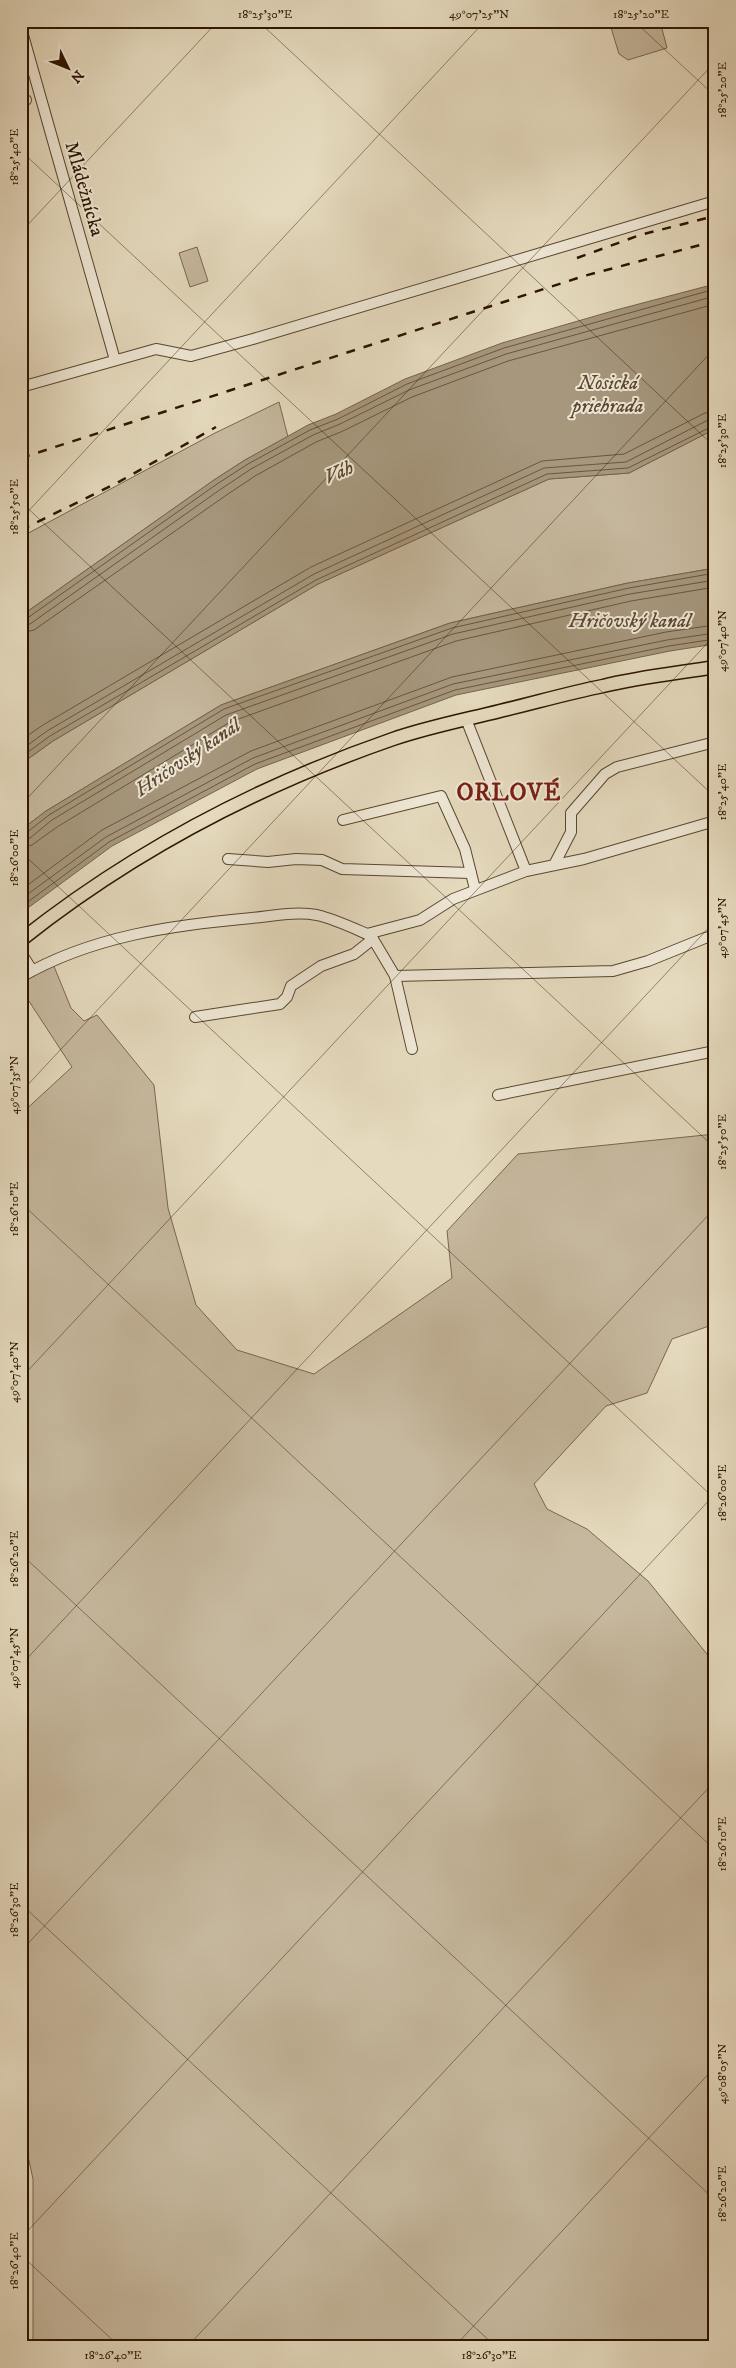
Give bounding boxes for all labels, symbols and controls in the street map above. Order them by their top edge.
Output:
text: 18°25'30"E [238,7,293,22]
text: 49°07'25"N [449,7,509,22]
text: 18°25'20"E [613,7,669,22]
north arrow [42,42,92,92]
text: 18°25'20"E [715,62,730,118]
text: N [66,66,87,87]
text: 18°25'40"E [7,128,22,185]
street label: Mládežnícka [60,139,108,239]
water label: Nosická priehrada [569,371,643,419]
text: 18°25'30"E [715,413,730,468]
water label: Váh [320,455,358,491]
text: 18°25'50"E [7,479,22,535]
water label: Hričovský kanál [568,609,693,634]
text: 49°07'40"N [715,610,730,672]
water label: Hričovský kanál [129,712,247,803]
text: 18°25'40"E [715,763,730,820]
district label: ORLOVÉ [457,777,561,808]
text: 18°26'00"E [7,829,22,886]
text: 49°07'45"N [715,897,730,959]
text: 49°07'35"N [7,1055,22,1114]
text: 18°25'50"E [715,1114,730,1170]
text: 18°26'10"E [7,1181,22,1236]
text: 49°07'40"N [7,1341,22,1403]
text: 18°26'00"E [715,1464,730,1521]
text: 18°26'20"E [7,1530,22,1587]
text: 49°07'45"N [7,1627,22,1689]
text: 18°26'10"E [715,1816,730,1871]
text: 18°26'30"E [7,1882,22,1937]
text: 49°08'05"N [715,2044,730,2104]
text: 18°26'20"E [715,2165,730,2222]
text: 18°26'40"E [7,2232,22,2290]
text: 18°26'40"E [84,2348,142,2363]
text: 18°26'30"E [462,2348,517,2363]

